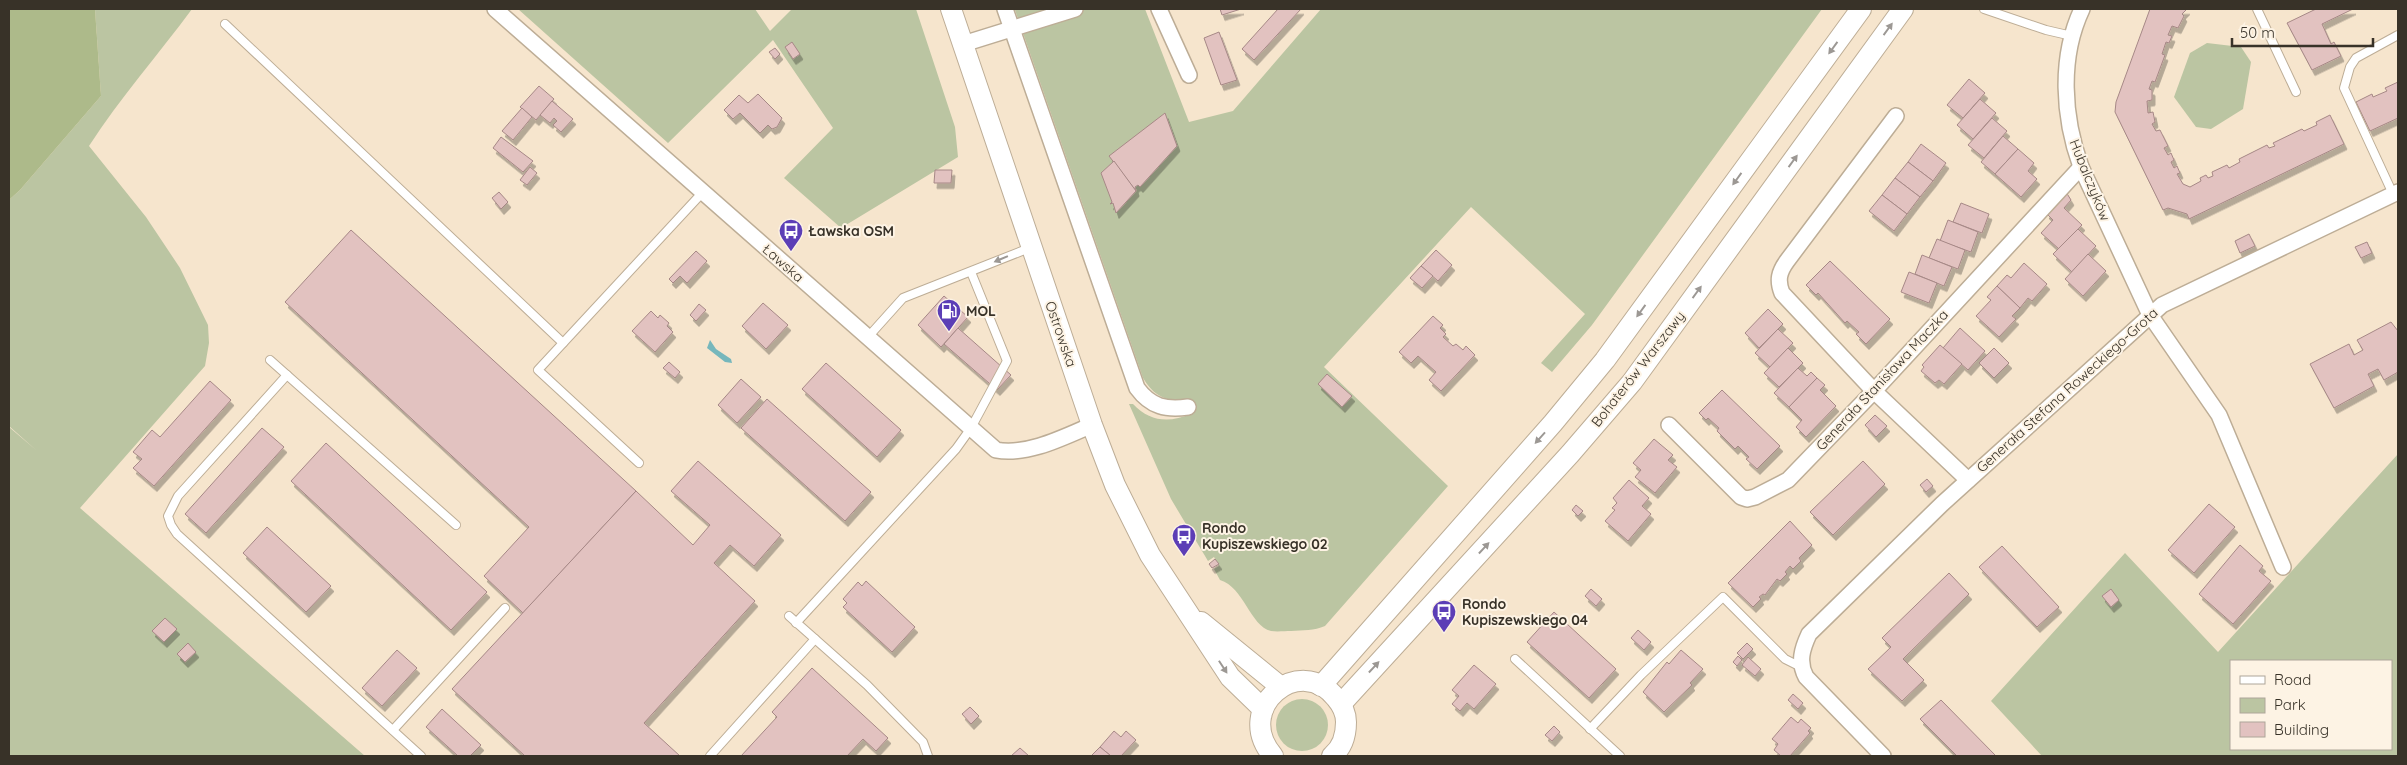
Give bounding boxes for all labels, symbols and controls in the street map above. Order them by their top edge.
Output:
scale bar [2232,15,2373,47]
one-way arrow [1883,22,1893,36]
text: 50 m [2240,23,2275,42]
one-way arrow [1828,41,1838,55]
street label: Hubalczyków [2065,137,2115,224]
one-way arrow [1787,154,1797,167]
one-way arrow [1732,172,1742,186]
bus stop icon: Ławska OSM [778,218,804,252]
place label: Ławska OSM [808,222,894,240]
street label: Ławska [758,240,808,286]
one-way arrow [993,255,1008,263]
one-way arrow [1692,285,1702,299]
fuel station icon: MOL [936,298,962,332]
street label: Ostrowska [1041,299,1081,369]
place label: MOL [966,302,996,320]
one-way arrow [1636,304,1646,318]
street label: Generała Stefana Roweckiego-Grota [1973,304,2161,476]
street label: Generała Stanisława Maczka [1812,306,1952,454]
street label: Bohaterów Warszawy [1587,307,1689,431]
one-way arrow [1534,431,1546,443]
place label: Rondo Kupiszewskiego 02 [1202,519,1328,553]
bus stop icon: Rondo Kupiszewskiego 02 [1171,523,1197,557]
one-way arrow [1478,542,1490,554]
place label: Rondo Kupiszewskiego 04 [1462,595,1588,629]
bus stop icon: Rondo Kupiszewskiego 04 [1431,599,1457,633]
one-way arrow [1218,660,1228,674]
legend [2230,660,2392,750]
one-way arrow [1368,661,1379,674]
text: Road [2274,670,2311,689]
text: Park [2274,695,2306,714]
text: Building [2274,720,2329,739]

